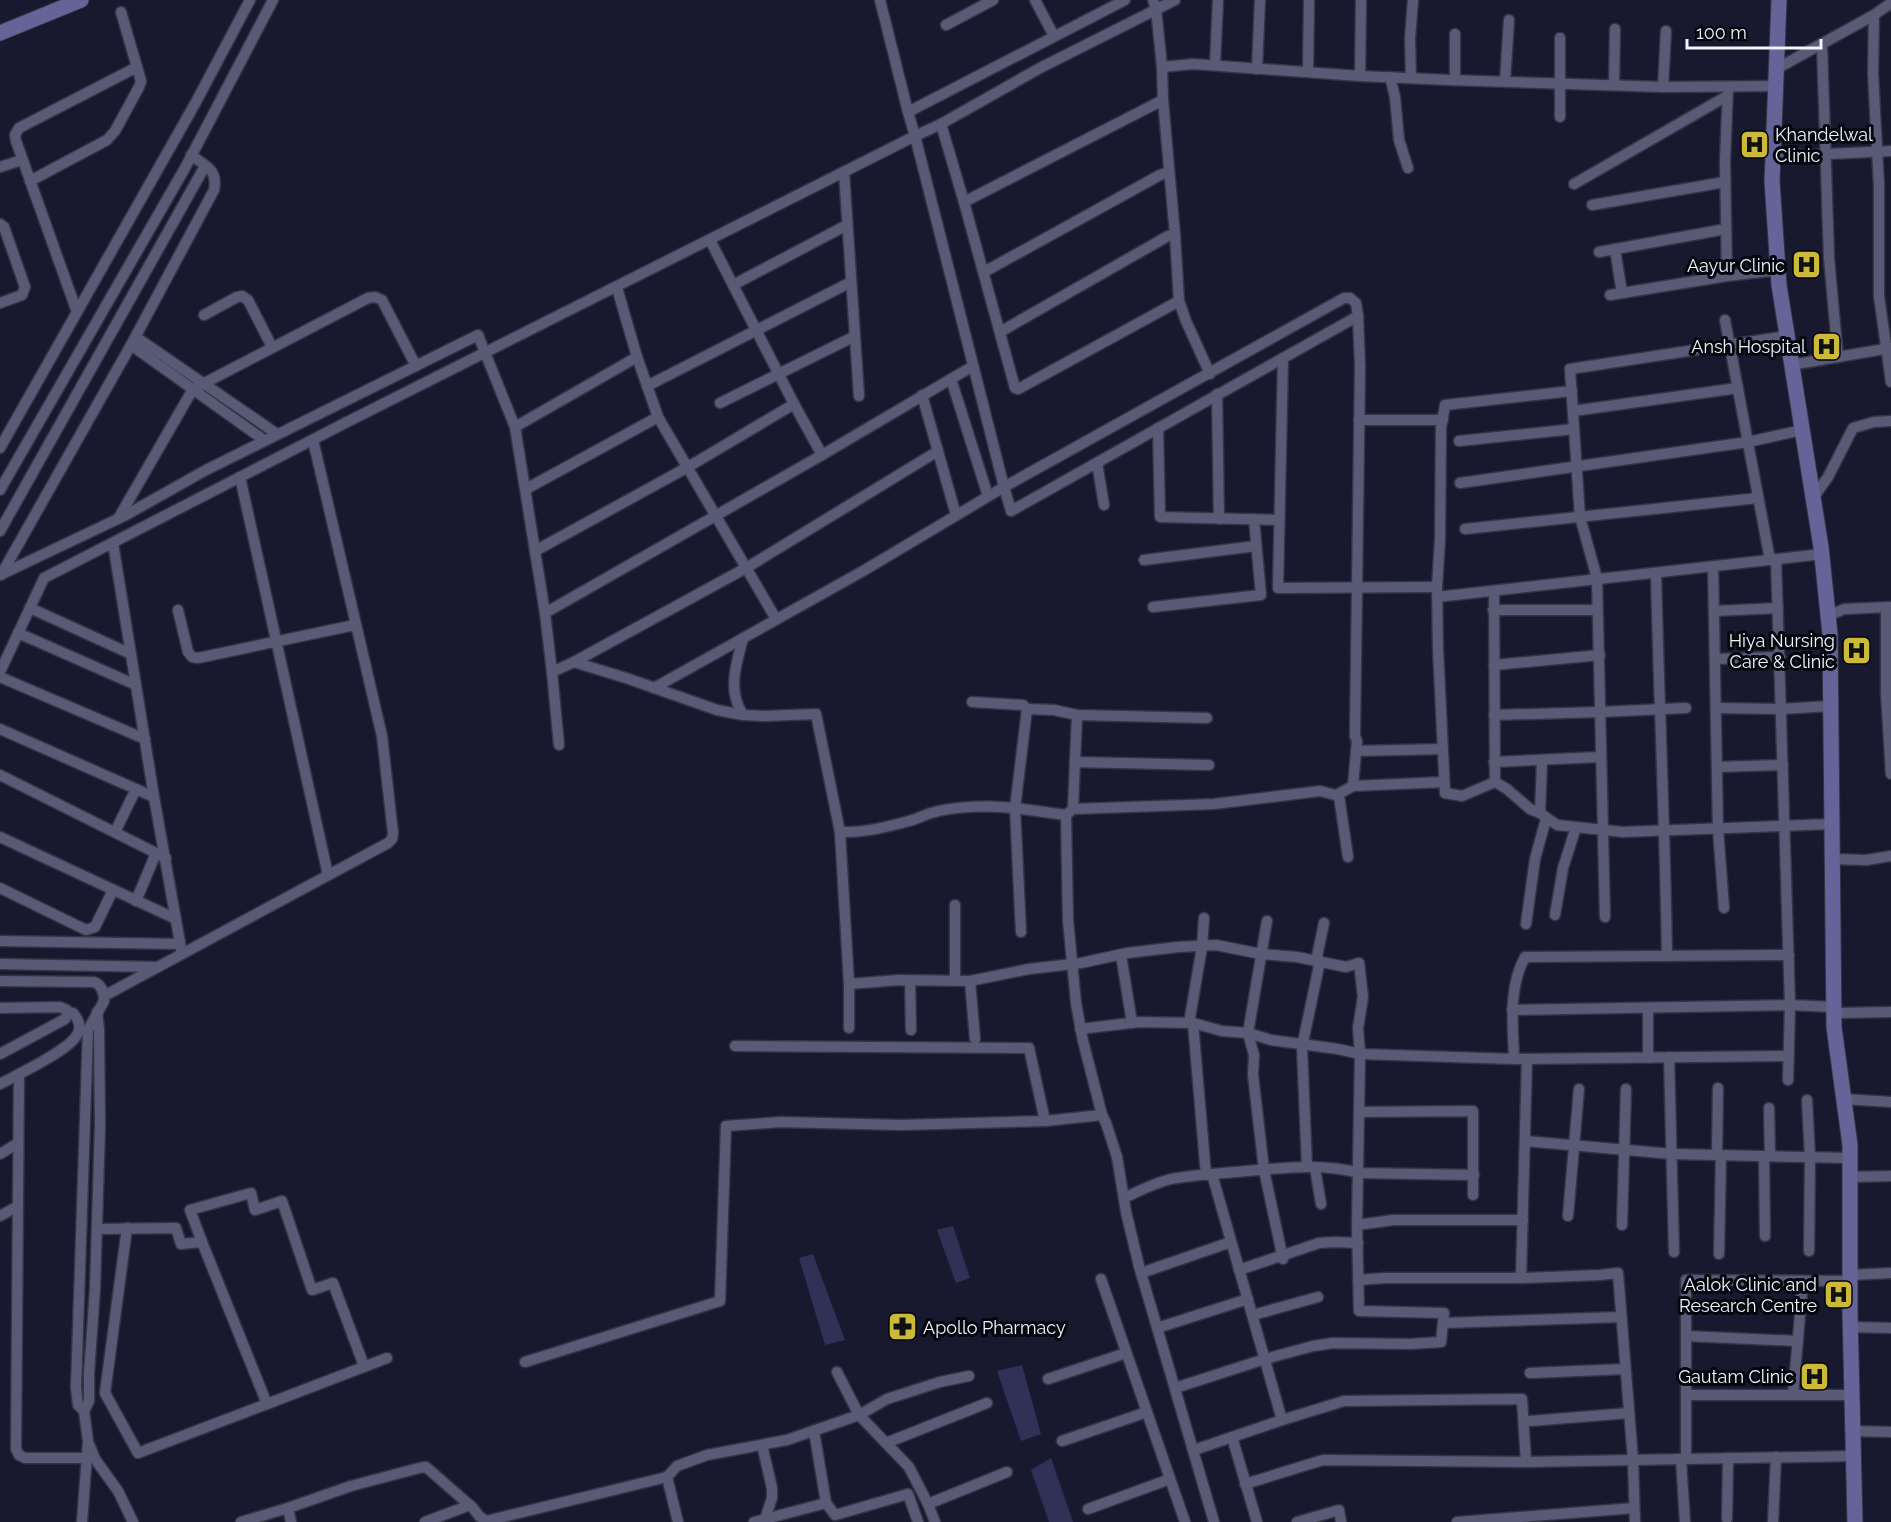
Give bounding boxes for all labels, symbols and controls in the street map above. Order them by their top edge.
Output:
scale bar [1687,12,1820,50]
text: 100 m [1696,22,1747,43]
place label: Khandelwal Clinic [1775,124,1873,166]
hospital icon: Khandelwal Clinic [1738,128,1770,160]
hospital icon: Aayur Clinic [1790,249,1822,281]
place label: Aayur Clinic [1687,255,1785,276]
hospital icon: Ansh Hospital [1811,330,1843,362]
place label: Ansh Hospital [1691,336,1806,357]
place label: Hiya Nursing Care & Clinic [1729,630,1835,672]
hospital icon: Hiya Nursing Care & Clinic [1840,634,1872,666]
place label: Aalok Clinic and Research Centre [1679,1274,1817,1316]
hospital icon: Aalok Clinic and Research Centre [1822,1278,1854,1310]
pharmacy icon: Apollo Pharmacy [886,1311,918,1343]
place label: Apollo Pharmacy [923,1317,1066,1338]
hospital icon: Gautam Clinic [1799,1360,1831,1392]
place label: Gautam Clinic [1678,1366,1794,1387]

